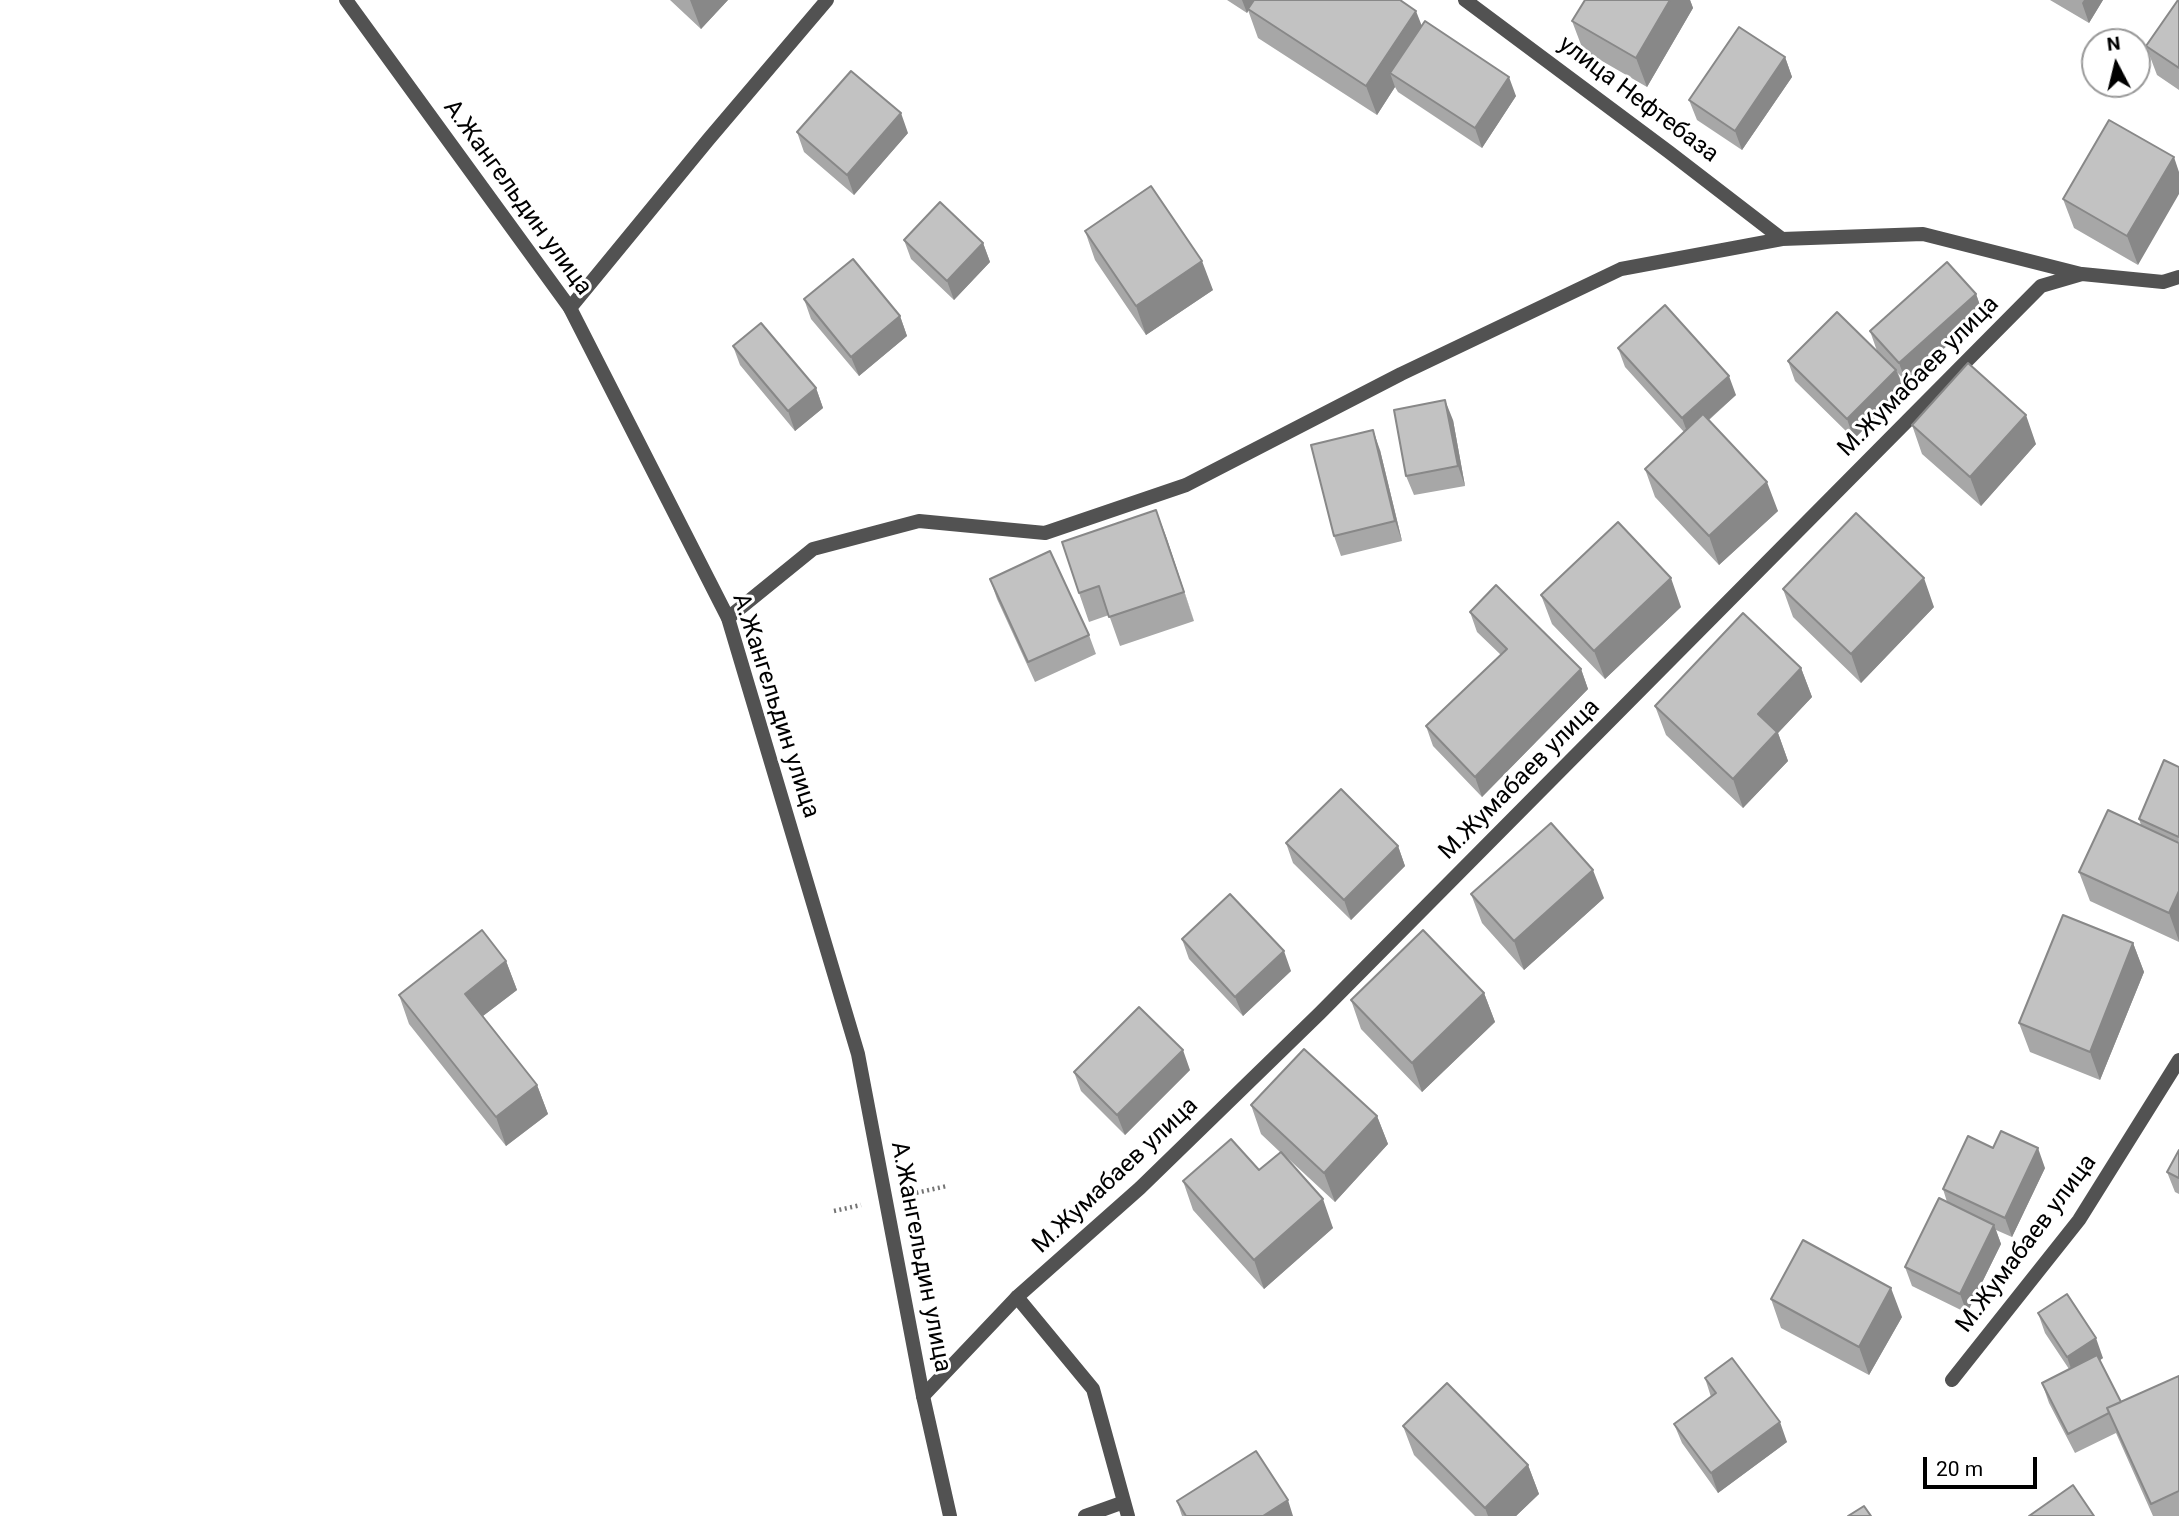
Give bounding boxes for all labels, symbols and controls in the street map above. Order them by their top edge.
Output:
north arrow [2081,28,2151,98]
street label: улица Нефтебаза [1552,30,1724,170]
text: N [2106,31,2122,56]
street label: А.Жангельдин улица [437,95,597,301]
street label: М.Жумабаев улица [1833,291,2005,463]
street label: А.Жангельдин улица [725,590,825,822]
street label: М.Жумабаев улица [1434,694,1606,866]
street label: М.Жумабаев улица [1027,1092,1205,1260]
street label: А.Жангельдин улица [884,1139,956,1375]
street label: М.Жумабаев улица [1951,1149,2103,1339]
scale bar [1927,1442,2041,1486]
text: 20 m [1936,1457,1983,1481]

